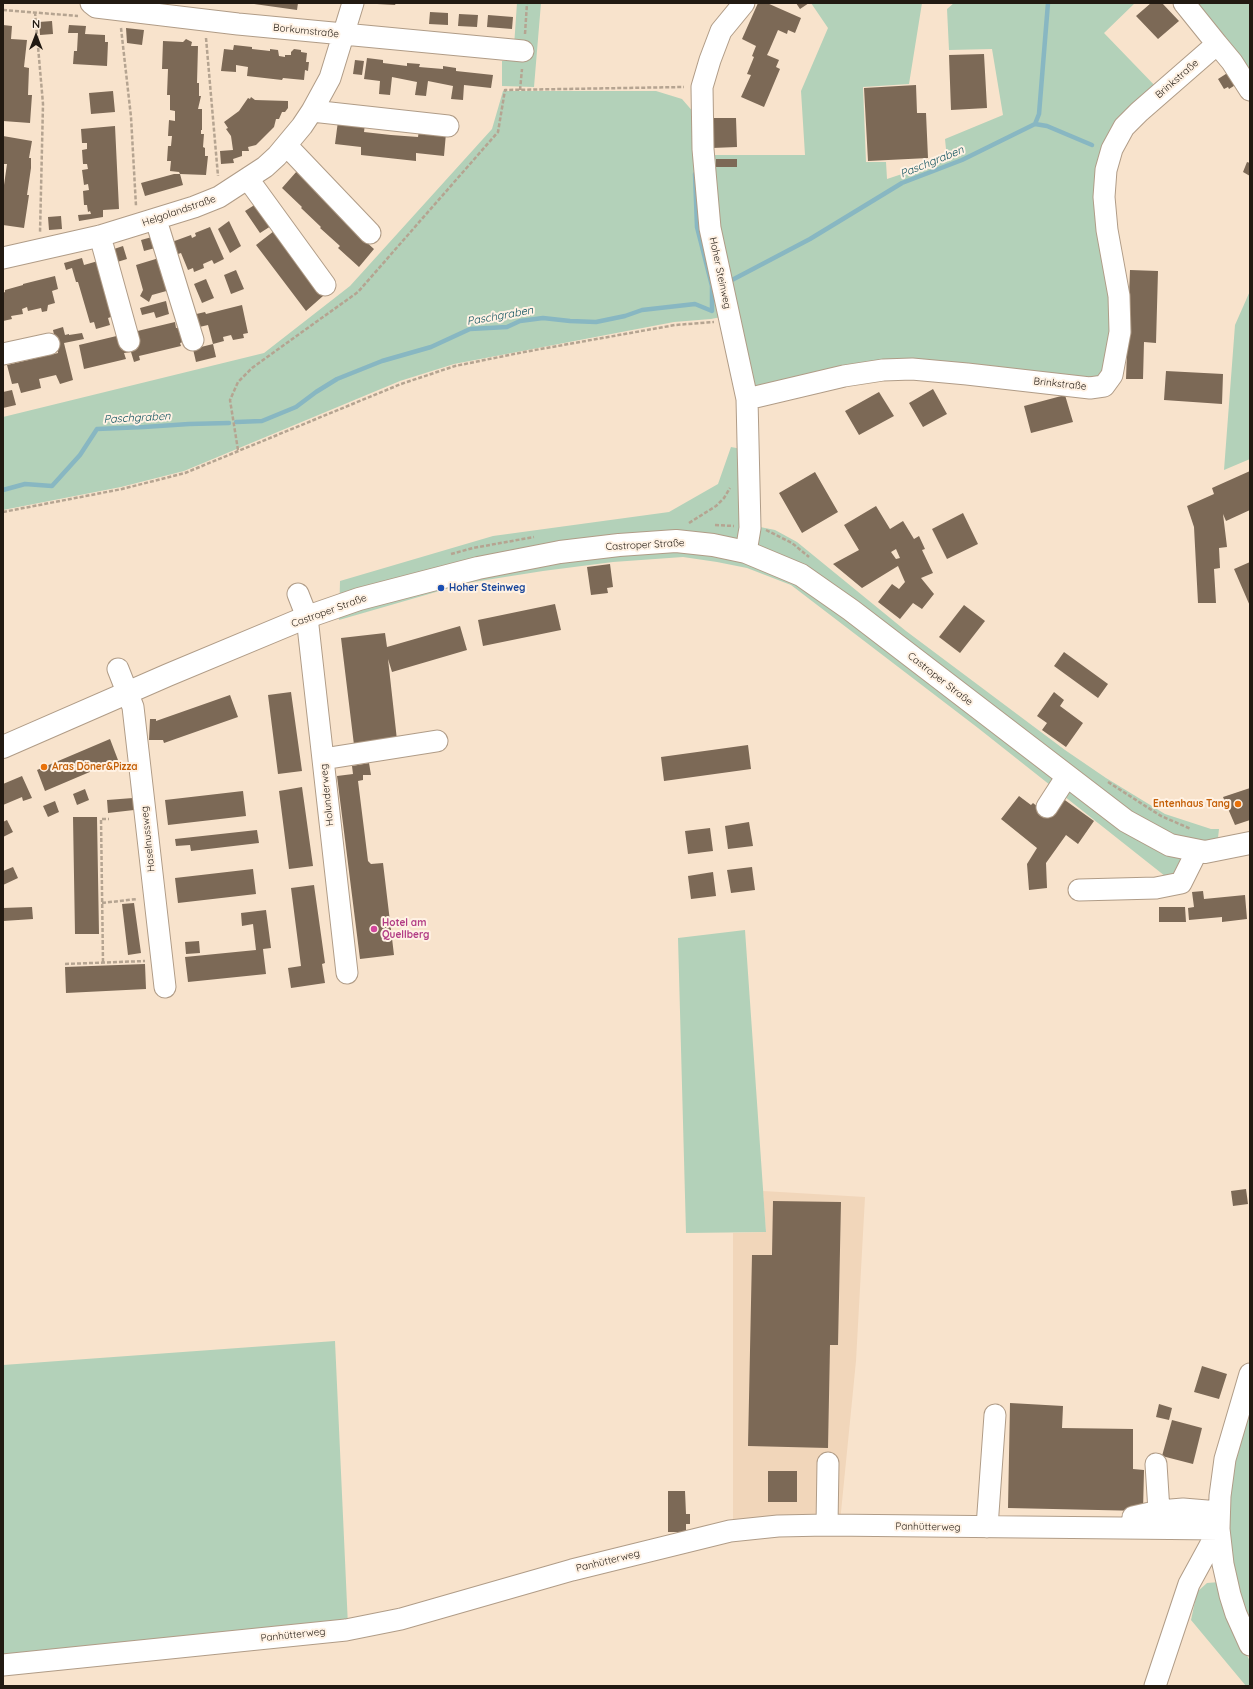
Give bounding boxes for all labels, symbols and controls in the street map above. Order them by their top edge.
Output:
north arrow [16,16,56,56]
text: N [32,17,40,31]
street label: Borkumstraße [273,22,339,40]
street label: Brinkstraße [1153,57,1201,101]
water label: Paschgraben [898,143,966,181]
street label: Helgolandstraße [141,193,217,229]
street label: Hoher Steinweg [707,236,733,310]
water label: Paschgraben [466,304,534,328]
street label: Brinkstraße [1033,375,1087,393]
water label: Paschgraben [103,410,171,426]
street label: Castroper Straße [605,537,685,553]
place label: Hoher Steinweg [449,582,525,594]
marker: Hoher Steinweg [436,583,446,593]
street label: Castroper Straße [290,592,368,630]
street label: Castroper Straße [905,650,975,708]
place label: Aras Döner&Pizza [52,761,138,773]
marker: Aras Döner&Pizza [39,762,49,772]
street label: Holunderweg [318,763,336,827]
place label: Entenhaus Tang [1153,798,1230,810]
marker: Entenhaus Tang [1233,799,1243,809]
street label: Haselnussweg [139,805,157,873]
place label: Hotel am Quellberg [382,917,429,940]
marker: Hotel am Quellberg [369,924,379,934]
street label: Panhütterweg [895,1520,961,1534]
street label: Panhütterweg [575,1547,641,1575]
street label: Panhütterweg [260,1626,326,1644]

